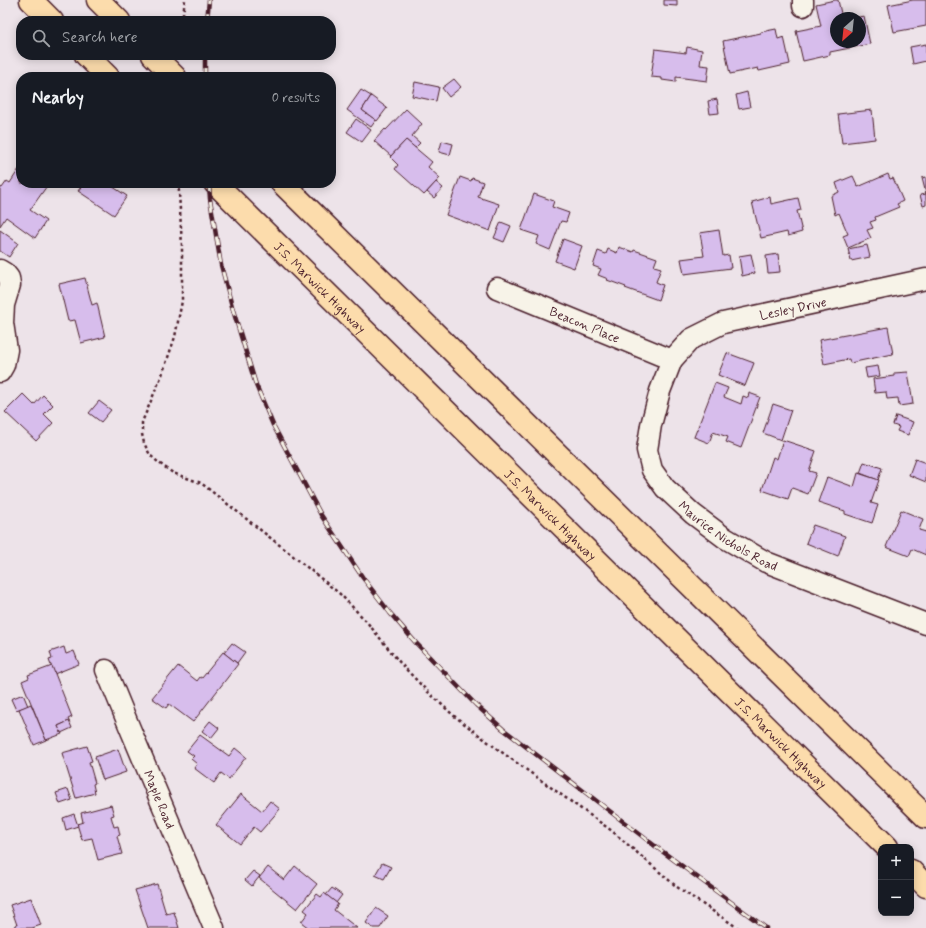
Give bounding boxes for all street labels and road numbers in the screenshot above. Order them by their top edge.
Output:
street label: J.S. Marwick Highway [269,239,369,337]
street label: Lesley Drive [758,294,828,325]
street label: Beacon Place [547,304,622,348]
street label: J.S. Marwick Highway [500,466,600,565]
street label: Maurice Nichols Road [674,498,780,576]
street label: J.S. Marwick Highway [730,694,830,793]
street label: Maple Road [139,768,178,832]

